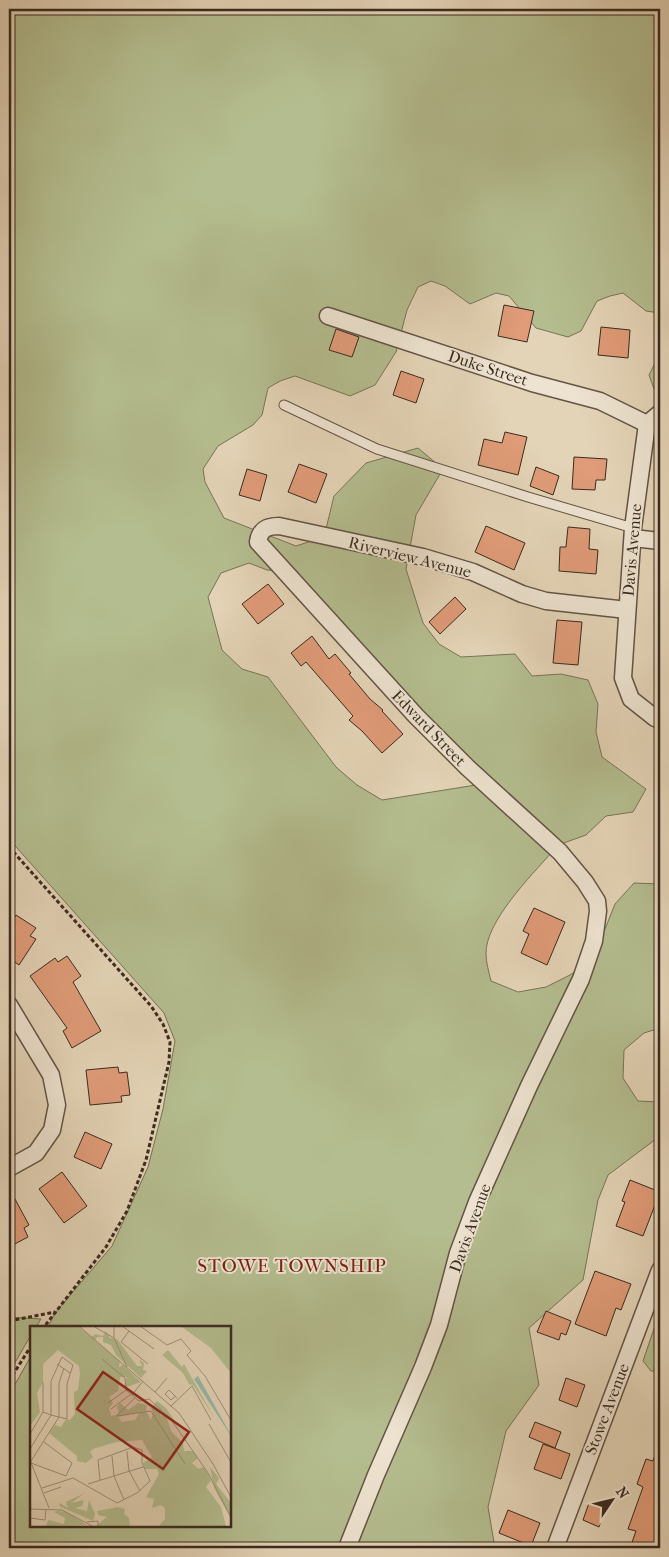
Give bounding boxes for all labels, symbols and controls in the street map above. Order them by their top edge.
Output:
street label: Duke Street [446,346,531,390]
street label: Davis Avenue [618,503,646,597]
street label: Riverview Avenue [347,533,473,581]
street label: Edward Street [388,686,470,770]
street label: Davis Avenue [445,1181,495,1275]
district label: STOWE TOWNSHIP [197,1255,387,1277]
inset map [30,1326,231,1527]
street label: Stowe Avenue [581,1361,633,1457]
north arrow [586,1474,636,1524]
text: N [612,1484,632,1502]

